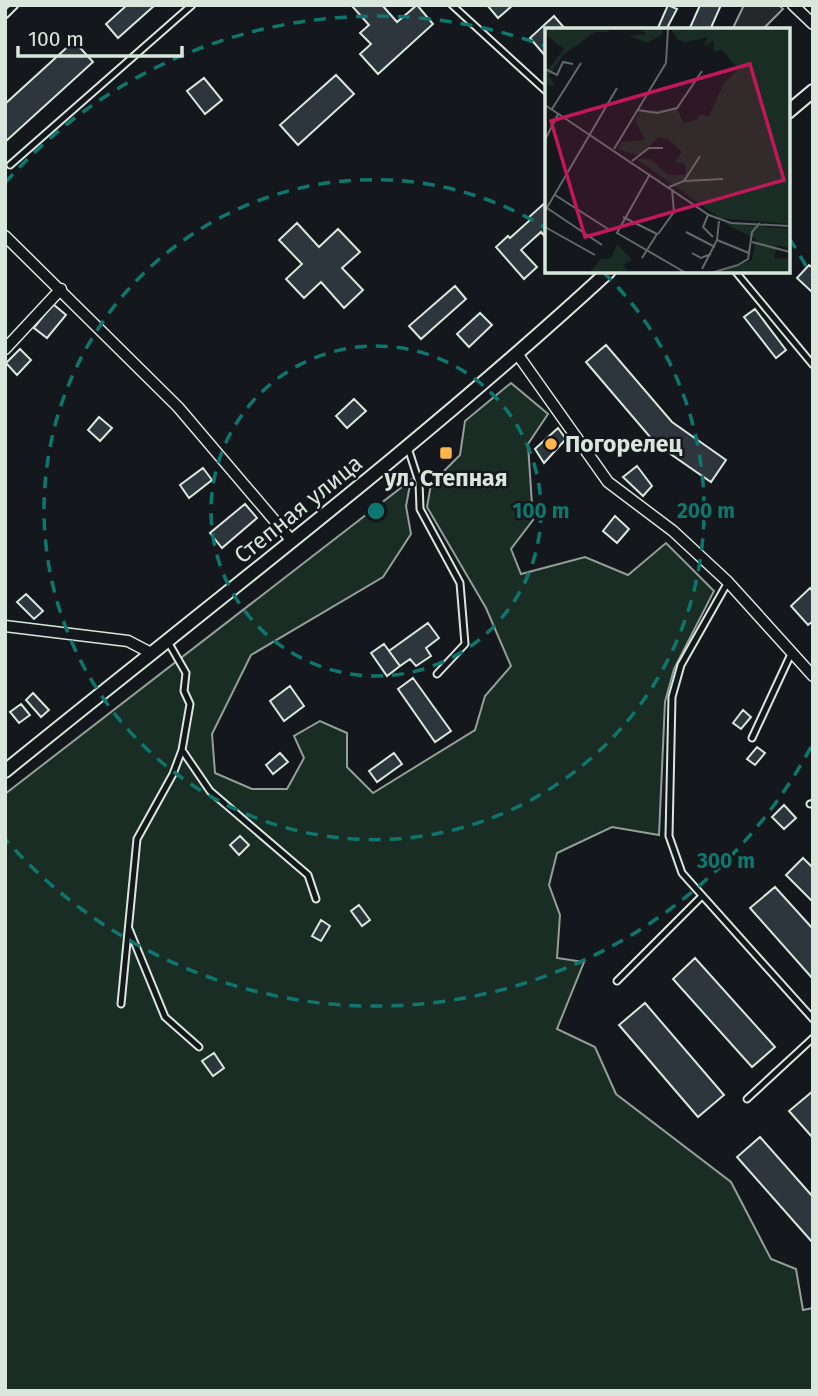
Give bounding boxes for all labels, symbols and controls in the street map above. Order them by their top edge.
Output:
scale bar [18,14,182,58]
text: 100 m [28,26,84,52]
inset map [545,28,790,273]
place label: Погорелец [565,430,683,458]
marker: Погорелец [543,436,559,452]
marker: ул. Степная [438,445,454,461]
street label: Степная улица [228,449,368,569]
place label: ул. Степная [383,464,508,492]
text: 100 m [512,498,570,524]
text: 200 m [677,498,735,524]
centre of rings [364,499,388,523]
text: 300 m [696,848,755,874]

